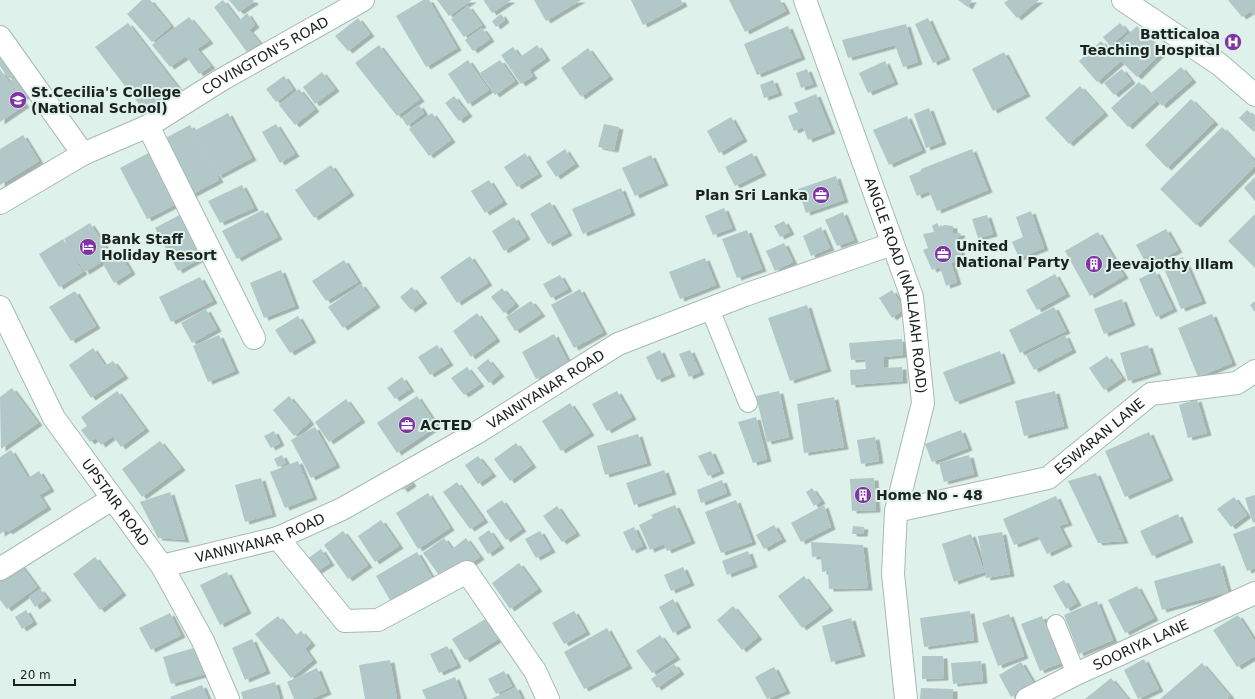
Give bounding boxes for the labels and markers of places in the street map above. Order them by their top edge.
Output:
place label: Batticaloa Teaching Hospital [1080,26,1220,58]
hospital icon: Batticaloa Teaching Hospital [1223,32,1243,52]
place label: St.Cecilia's College (National School) [31,84,181,116]
school or university icon: St.Cecilia's College (National School) [8,90,28,110]
office icon: Plan Sri Lanka [811,185,831,205]
place label: Plan Sri Lanka [695,187,808,203]
place label: Bank Staff Holiday Resort [101,231,217,263]
hotel icon: Bank Staff Holiday Resort [78,237,98,257]
place label: United National Party [956,238,1069,270]
office icon: United National Party [933,244,953,264]
building icon: Jeevajothy Illam [1084,254,1104,274]
place label: Jeevajothy Illam [1106,256,1234,272]
office icon: ACTED [397,415,417,435]
place label: ACTED [420,417,472,433]
building icon: Home No - 48 [853,485,873,505]
place label: Home No - 48 [876,487,983,503]

